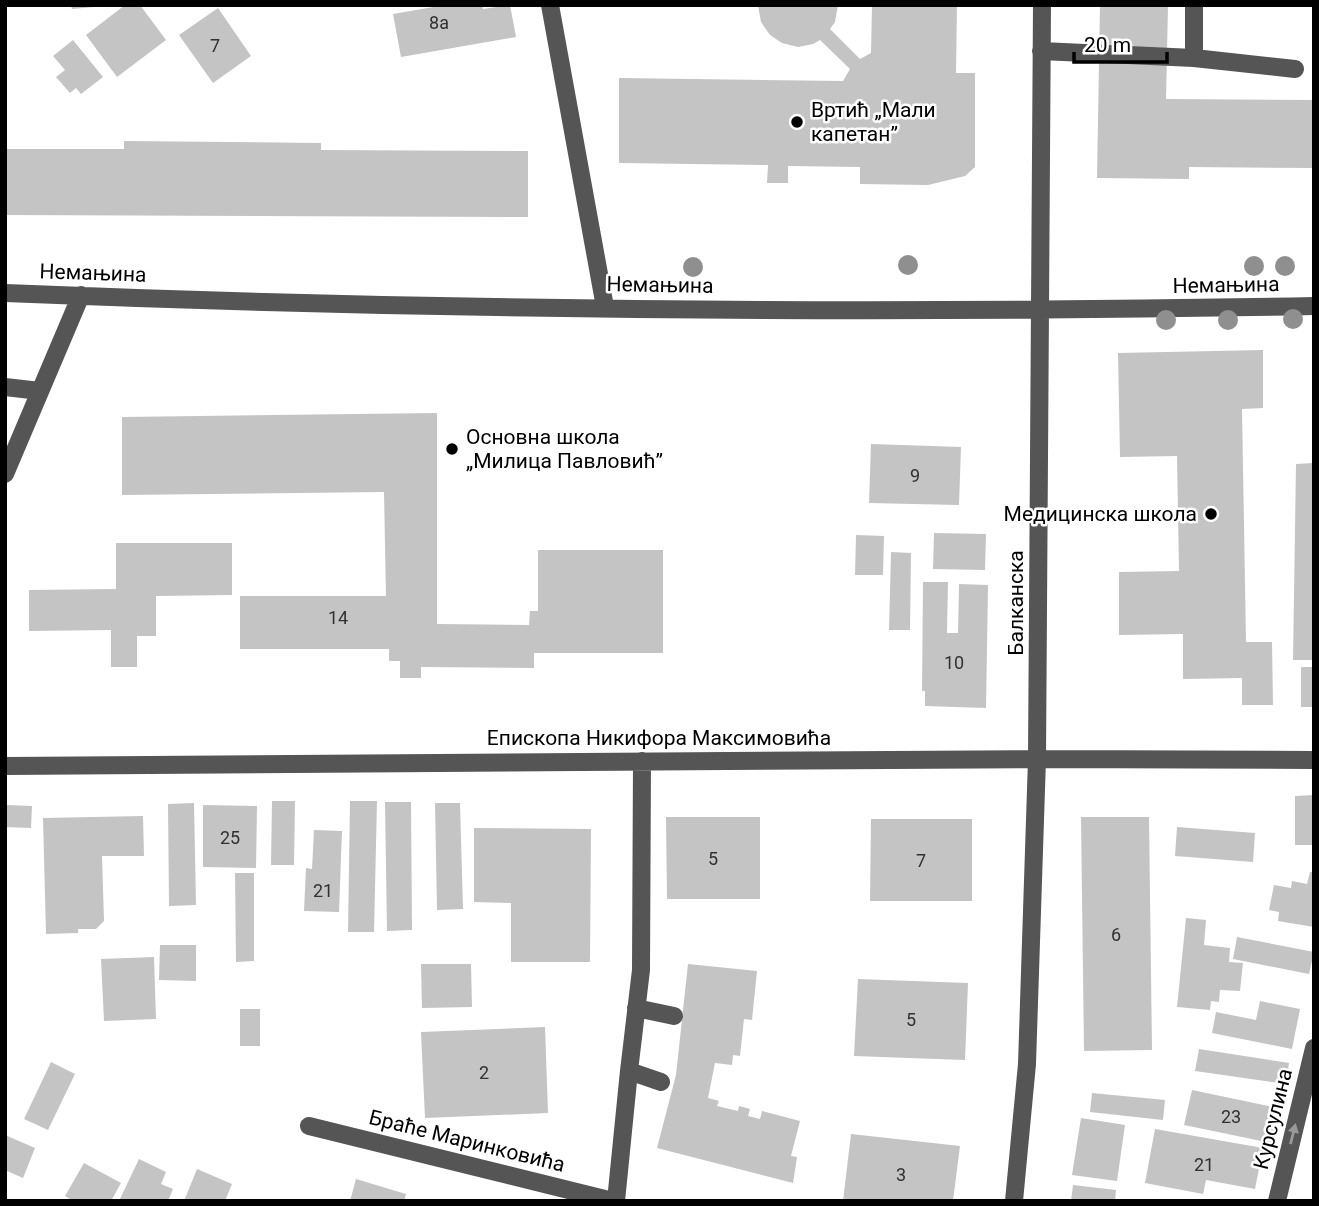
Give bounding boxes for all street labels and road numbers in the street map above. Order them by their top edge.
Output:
street label: Немањина [39,259,147,287]
street label: Немањина [606,272,714,298]
street label: Немањина [1172,272,1280,298]
street label: Балканска [1004,550,1028,656]
street label: Епископа Никифора Максимовића [487,726,831,750]
street label: Курсулина [1249,1066,1297,1172]
street label: Браће Маринковића [367,1105,567,1177]

